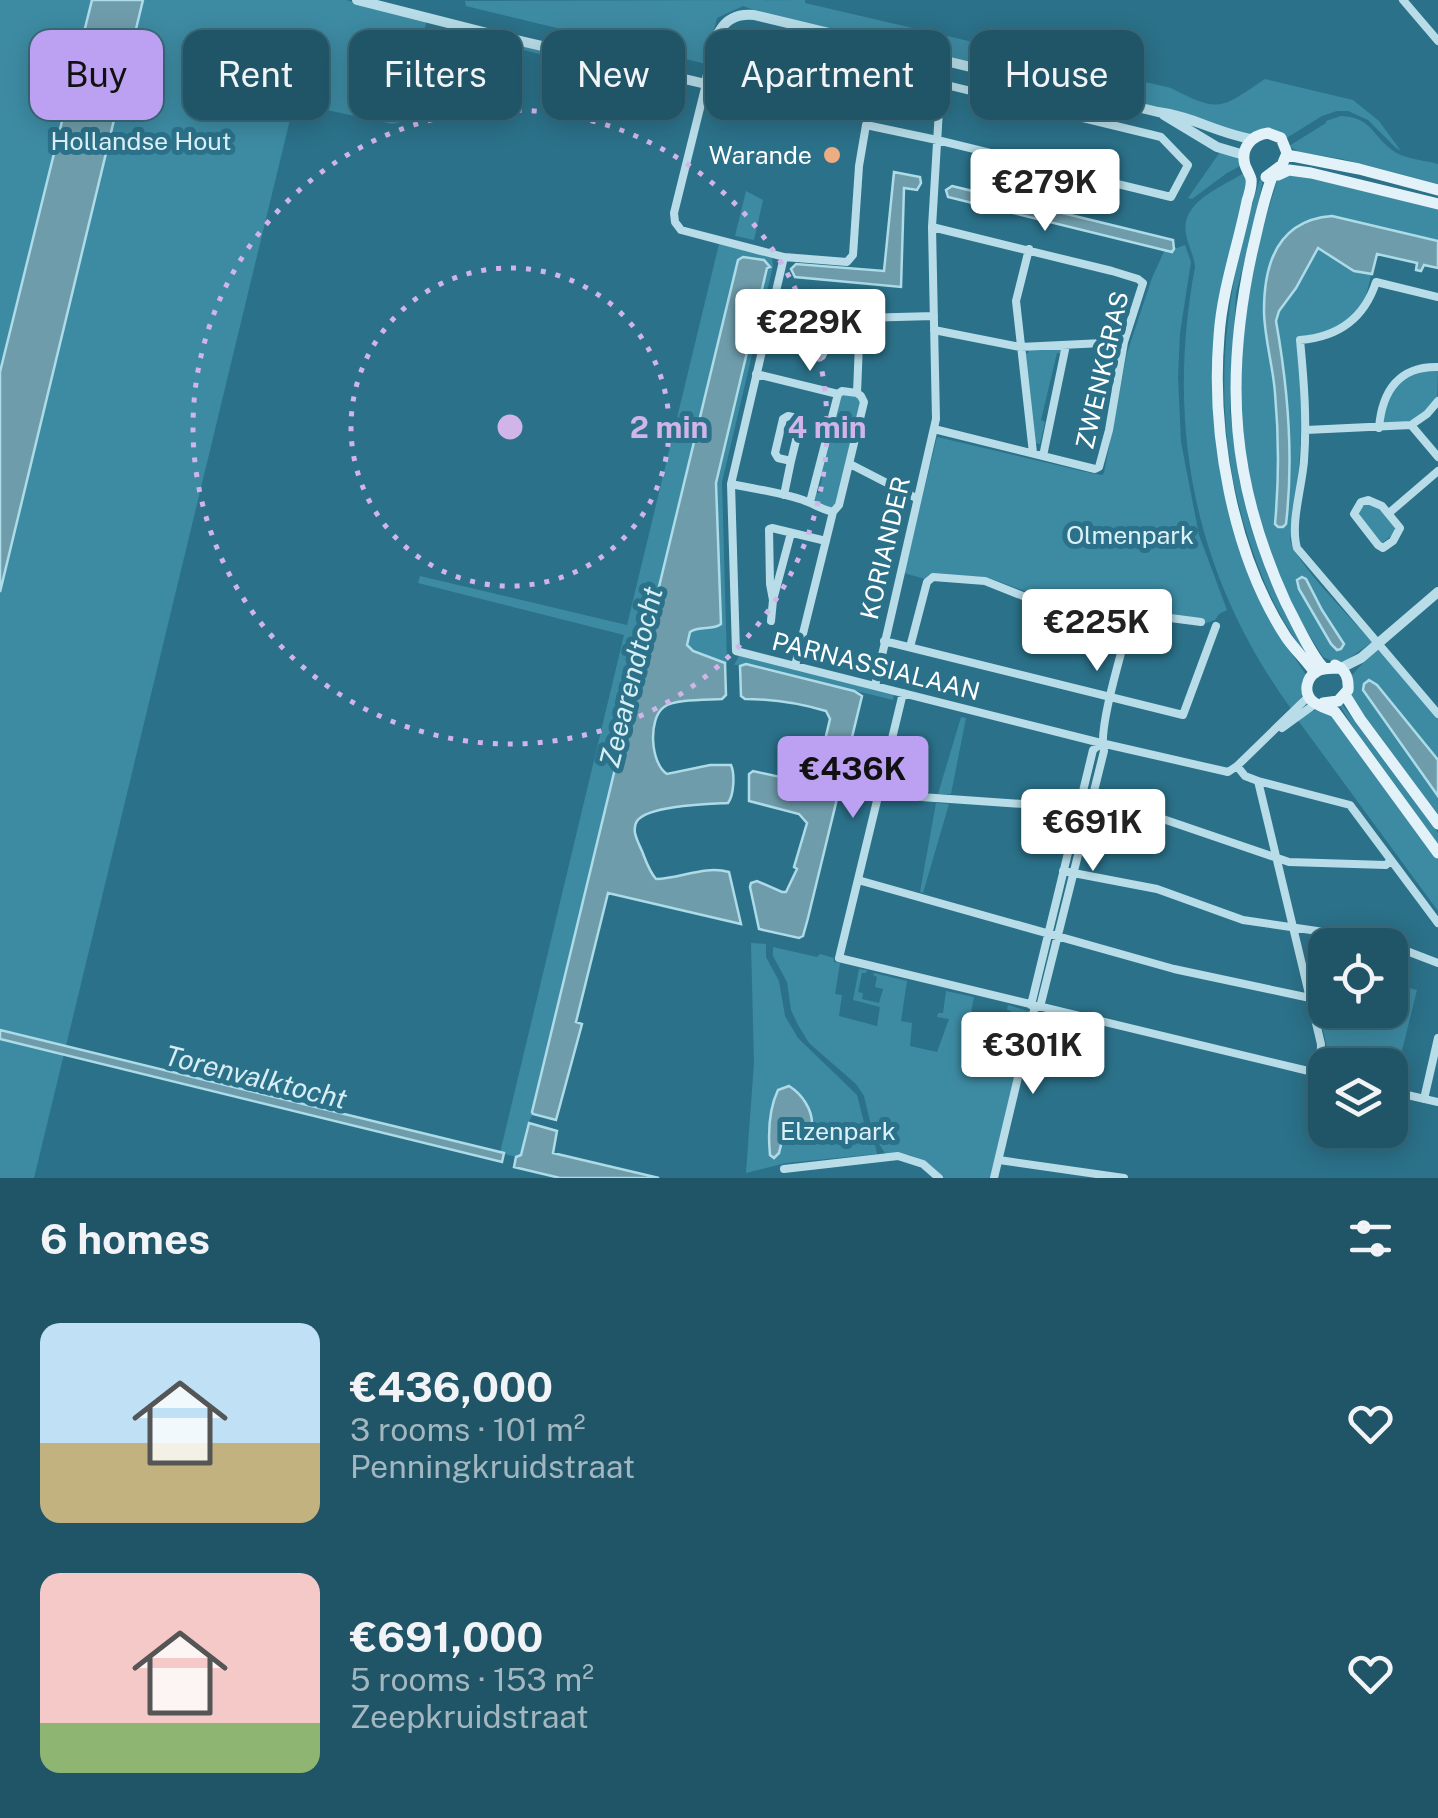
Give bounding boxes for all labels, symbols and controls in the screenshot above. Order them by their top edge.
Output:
chip: Buy [30,30,163,120]
chip: Rent [183,30,329,120]
chip: Filters [349,30,522,120]
chip: New [542,30,685,120]
chip: Apartment [705,30,950,120]
chip: House [970,30,1144,120]
park label: Hollandse Hout [51,126,231,156]
place label: Warande [709,140,812,170]
marker: Warande [821,144,843,166]
pin: €279K [975,149,1115,234]
text: €279K [993,163,1097,200]
street label: ZWENKGRAS [1069,288,1135,452]
pin: €229K [740,289,880,374]
text: €229K [757,303,863,340]
centre of rings [492,409,528,445]
text: 2 min [630,409,708,445]
text: 4 min [787,409,867,445]
street label: KORIANDER [854,474,916,622]
park label: Olmenpark [1066,520,1194,550]
water label: Zeearendtocht [592,583,669,771]
pin: €225K [1027,589,1167,674]
text: €225K [1044,603,1150,640]
street label: PARNASSIALAAN [769,626,983,706]
pin: €436K [783,736,923,821]
text: €436K [799,750,907,787]
pin: €691K [1023,789,1163,874]
text: €691K [1043,803,1143,840]
map controls [1308,928,1408,1148]
button: locate [1308,928,1408,1028]
pin: €301K [963,1012,1103,1097]
text: €301K [983,1026,1083,1063]
water label: Torenvalktocht [162,1038,351,1115]
button: layers [1308,1048,1408,1148]
park label: Elzenpark [780,1116,896,1146]
icon: filters [1343,1211,1398,1266]
text: 6 homes [40,1214,210,1263]
text: €436,000 [350,1362,553,1411]
icon: home [120,1363,240,1483]
icon: heart [1343,1396,1398,1451]
text: 3 rooms · 101 m² [350,1411,586,1448]
text: Penningkruidstraat [350,1448,635,1485]
text: €691,000 [350,1612,543,1661]
icon: home [120,1613,240,1733]
icon: heart [1343,1646,1398,1701]
text: 5 rooms · 153 m² [350,1661,594,1698]
text: Zeepkruidstraat [350,1698,589,1735]

